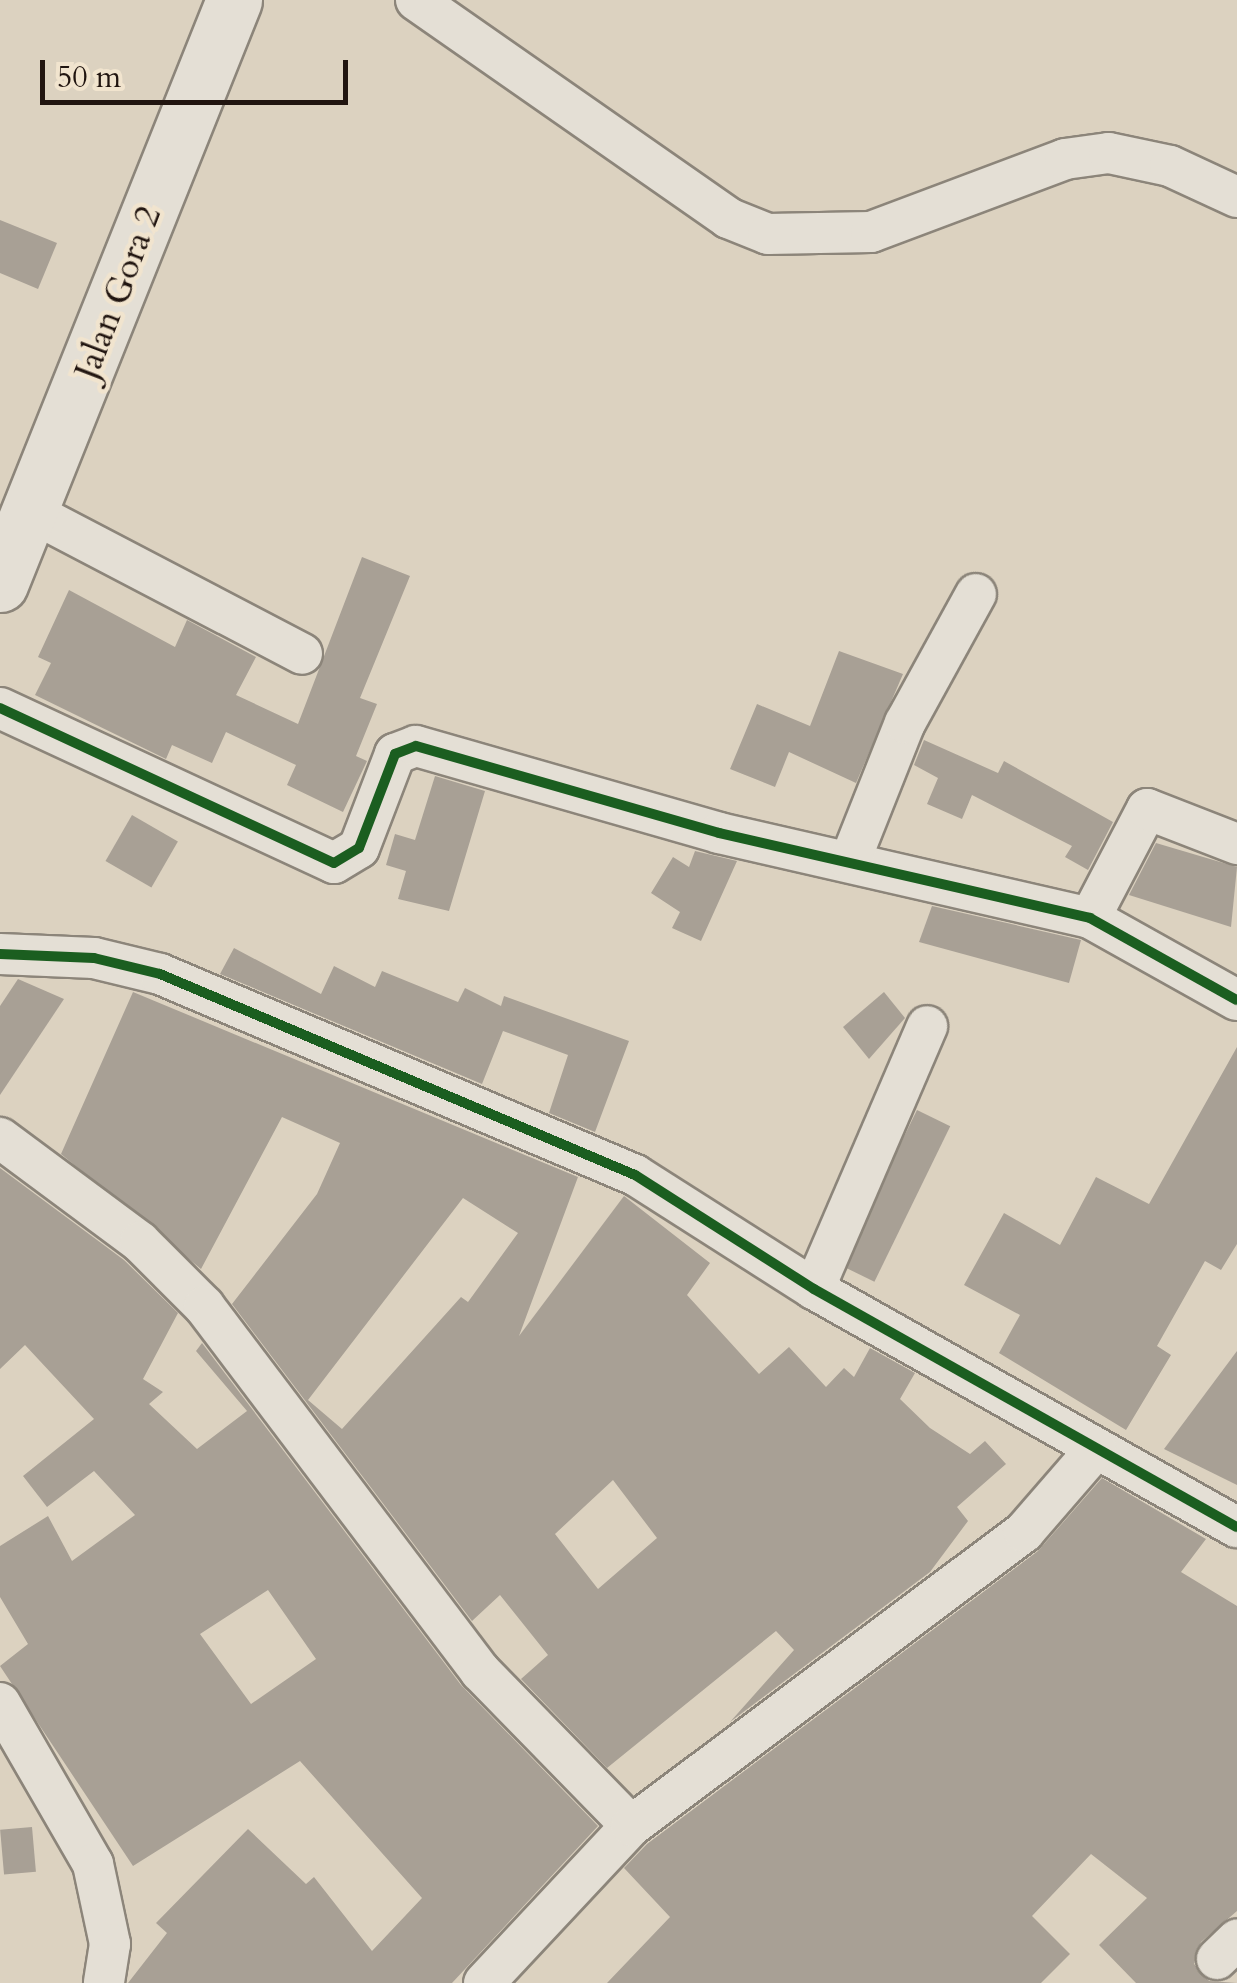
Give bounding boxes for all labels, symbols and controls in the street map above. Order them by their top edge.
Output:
scale bar [45,40,352,102]
text: 50 m [57,57,121,98]
street label: Jalan Gora 2 [66,200,170,386]

